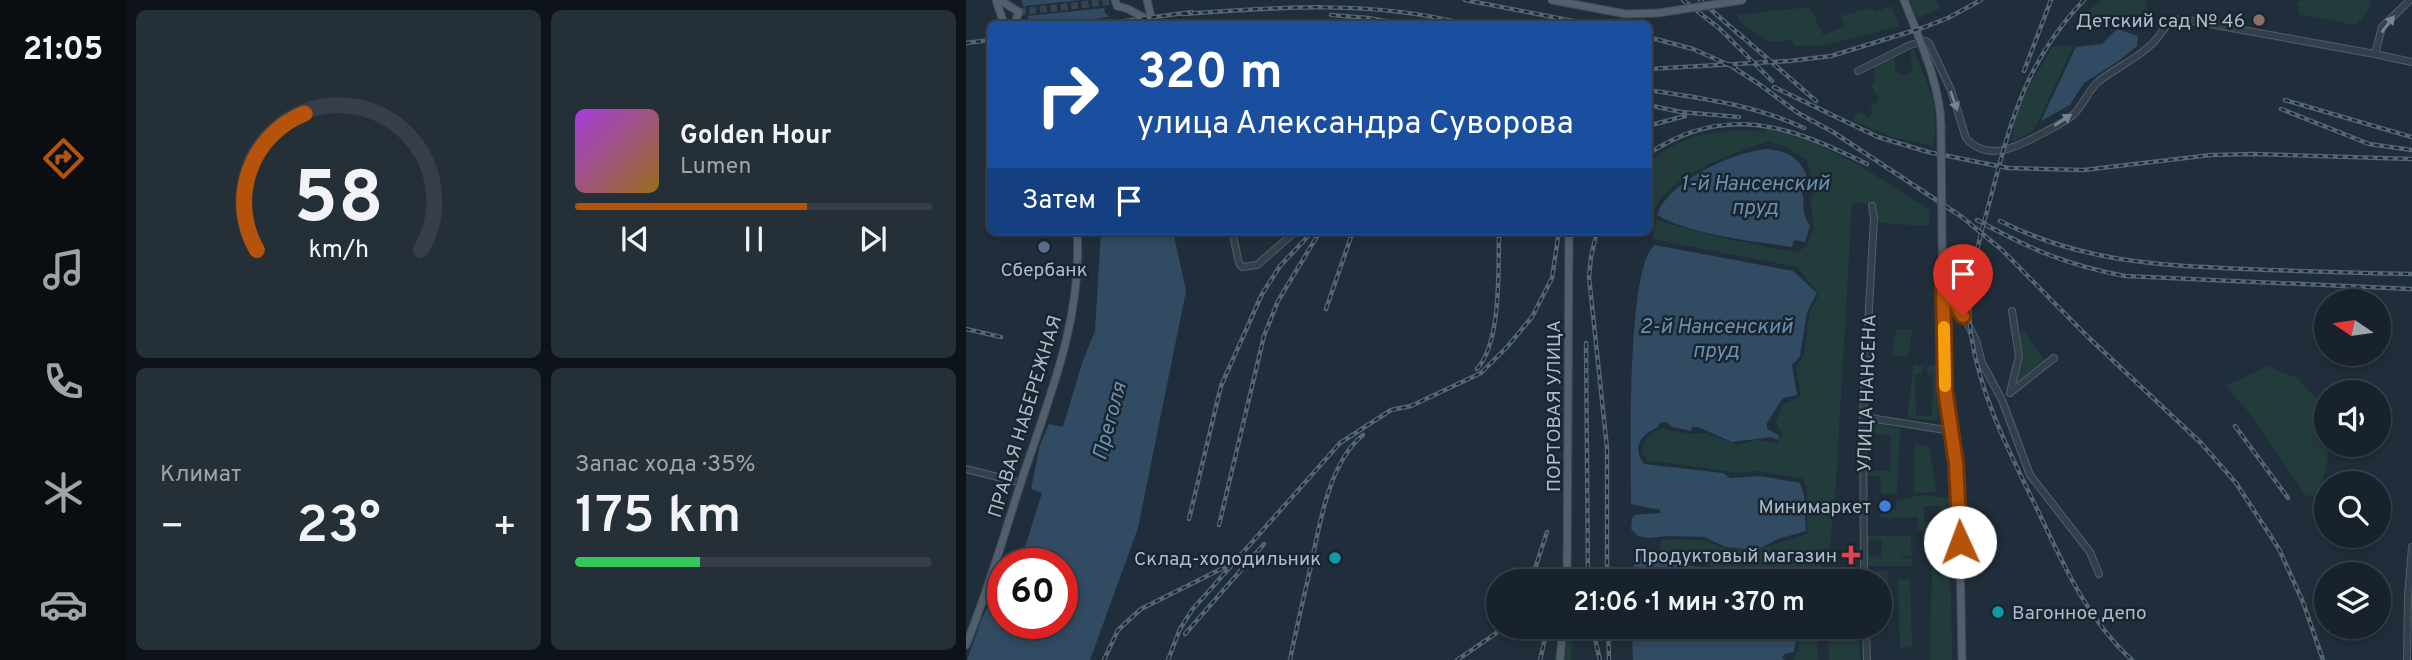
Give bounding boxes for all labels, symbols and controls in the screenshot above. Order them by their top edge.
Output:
place label: Детский сад № 46 [2076,10,2245,34]
marker: Детский сад № 46 [2251,12,2267,28]
one-way arrow [2380,16,2395,34]
text: 21:05 [23,31,103,71]
text: 320 m [1137,44,1283,106]
icon: right [1022,49,1113,140]
one-way arrow [1950,91,1960,112]
text: улица Александра Суворова [1137,105,1574,145]
one-way arrow [2054,114,2073,127]
text: Golden Hour [680,120,831,153]
icon: directions [39,134,88,183]
text: Lumen [680,153,751,182]
text: 58 [293,156,384,248]
water label: 1-й Нансенский пруд [1681,171,1830,222]
icon: arrive [1110,182,1148,220]
text: Затем [1022,185,1096,218]
icon: previous [616,220,654,258]
icon: pause [735,220,773,258]
icon: next [854,220,892,258]
text: km/h [308,235,369,267]
marker: Сбербанк [1036,239,1052,255]
pin [1933,244,1993,316]
icon: music [39,245,88,294]
icon: arrive [1944,255,1982,293]
place label: Сбербанк [1000,259,1088,283]
north arrow [2314,289,2390,366]
map controls [2314,289,2391,639]
street label: ПРАВАЯ НАБЕРЕЖНАЯ [984,312,1068,521]
water label: 2-й Нансенский пруд [1640,314,1793,365]
street label: УЛИЦА НАНСЕНА [1853,314,1883,472]
street label: ПОРТОВАЯ УЛИЦА [1543,320,1567,492]
icon: phone [39,357,88,406]
water label: Преголя [1087,378,1134,463]
button: sound [2314,380,2391,457]
text: Запас хода · 35% [575,451,755,480]
text: Климат [160,461,241,490]
icon: climate [39,468,88,517]
button: search [2314,471,2391,548]
text: 175 km [575,485,741,551]
text: 23° [296,495,381,561]
place label: Минимаркет [1758,496,1871,520]
marker: Минимаркет [1877,498,1893,514]
text: − [160,504,185,553]
text: + [492,504,517,553]
position arrow [1923,505,1997,579]
place label: Продуктовый магазин [1634,545,1837,569]
marker: Продуктовый магазин [1843,547,1859,563]
speed limit sign: 60 [987,548,1078,639]
place label: Склад-холодильник [1134,548,1321,572]
marker: Склад-холодильник [1327,550,1343,566]
button: layers [2314,562,2391,639]
icon: car [39,580,88,629]
text: 21:06 · 1 мин · 370 m [1573,587,1805,620]
place label: Вагонное депо [2012,602,2147,626]
marker: Вагонное депо [1990,604,2006,620]

